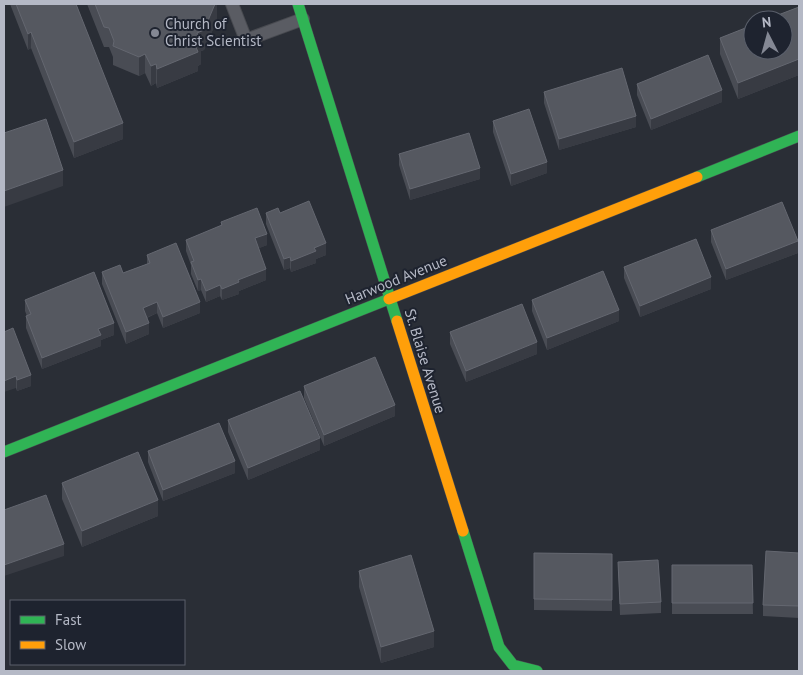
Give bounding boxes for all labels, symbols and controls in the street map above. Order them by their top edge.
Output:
north arrow [743,10,793,60]
text: N [761,13,772,32]
place label: Church of Christ Scientist [165,14,261,50]
marker: Church of Christ Scientist [149,27,161,39]
street label: Harwood Avenue [342,250,449,309]
street label: St. Blaise Avenue [401,306,450,415]
legend [10,600,185,665]
text: Fast [55,610,82,629]
text: Slow [55,635,86,654]

